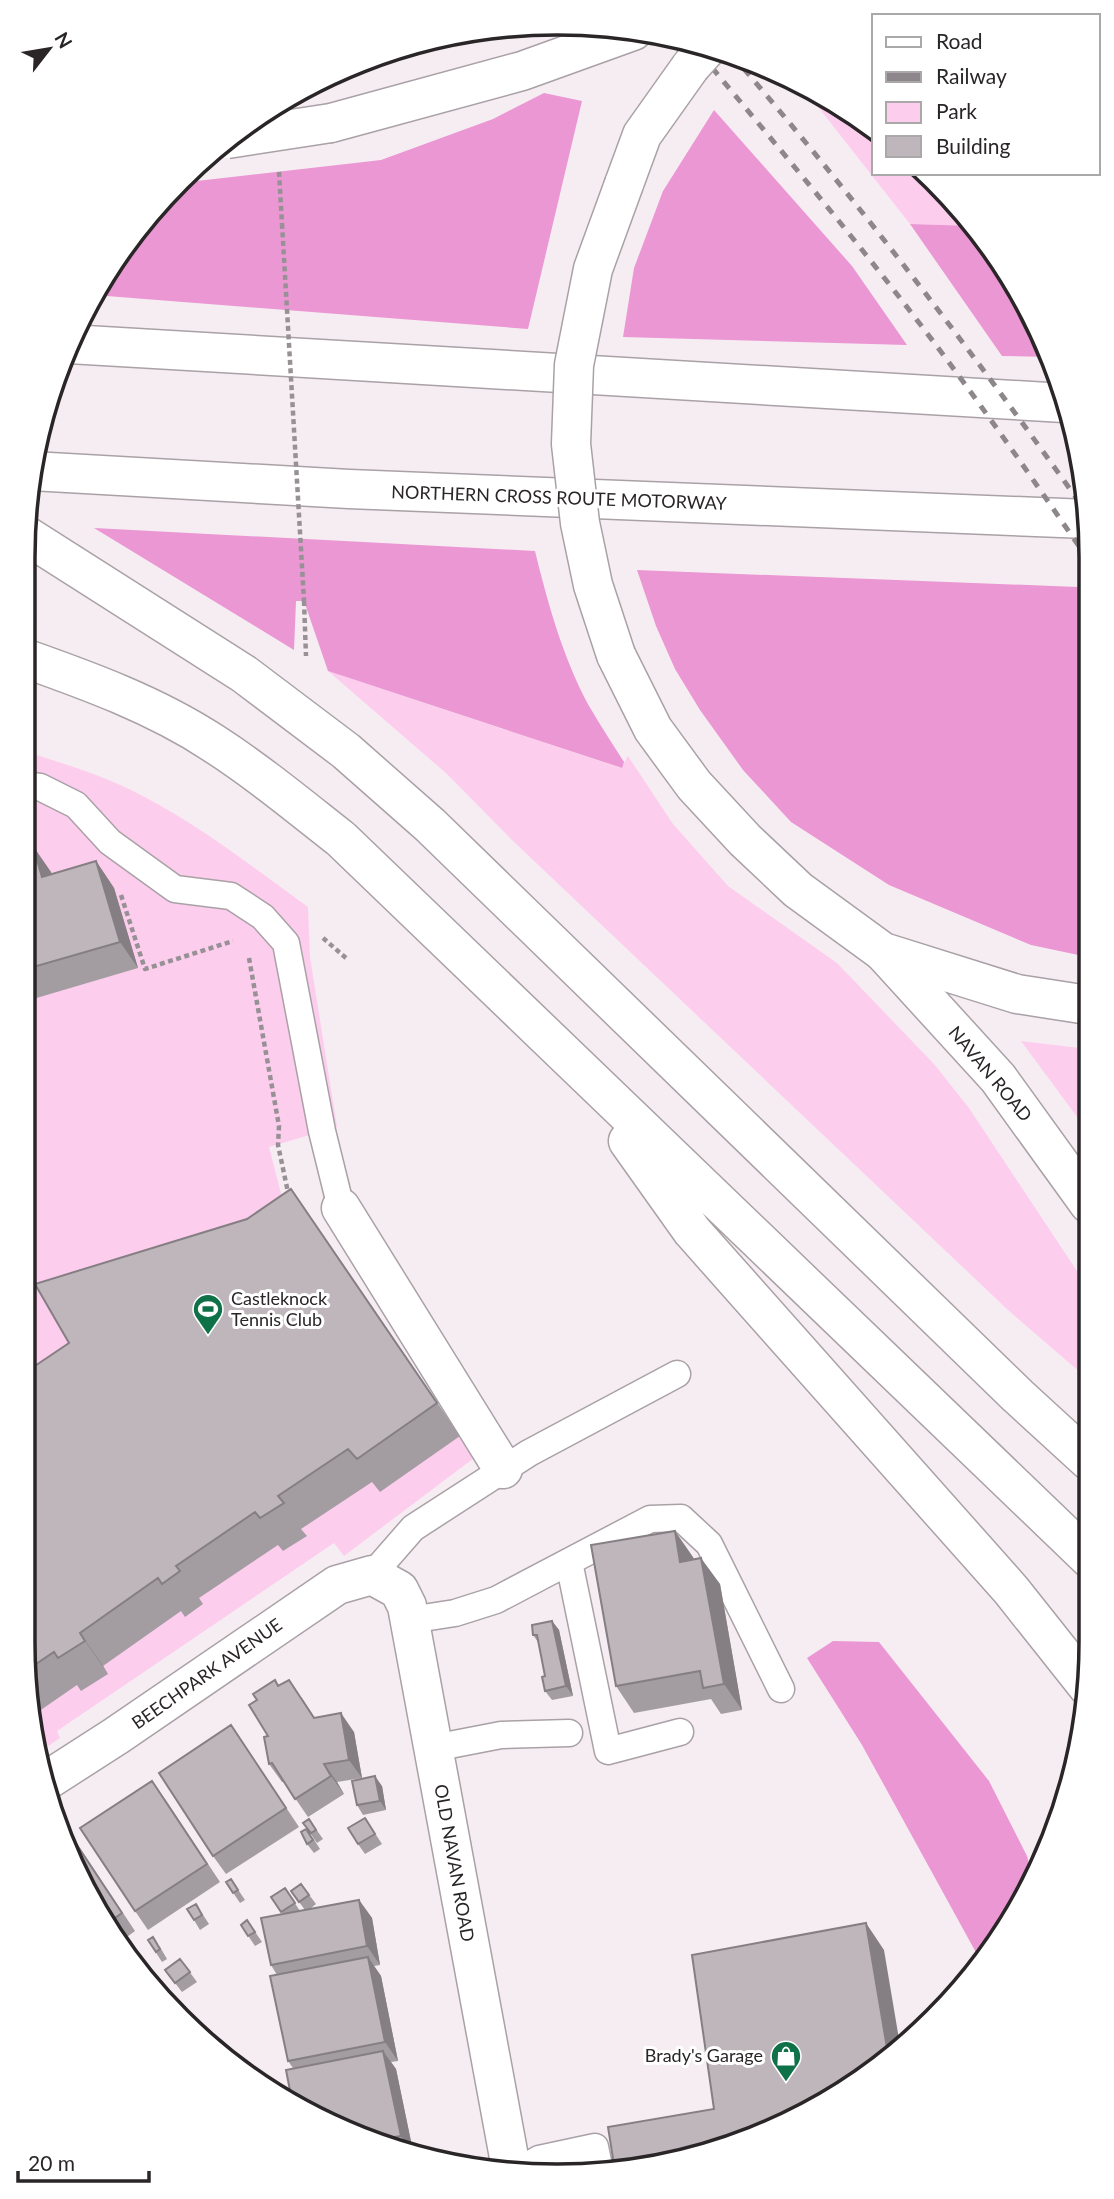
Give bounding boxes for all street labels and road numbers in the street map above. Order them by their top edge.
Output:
street label: NORTHERN CROSS ROUTE MOTORWAY [391,480,728,514]
street label: NAVAN ROAD [944,1021,1037,1126]
street label: BEECHPARK AVENUE [127,1613,286,1733]
street label: OLD NAVAN ROAD [430,1782,480,1943]

